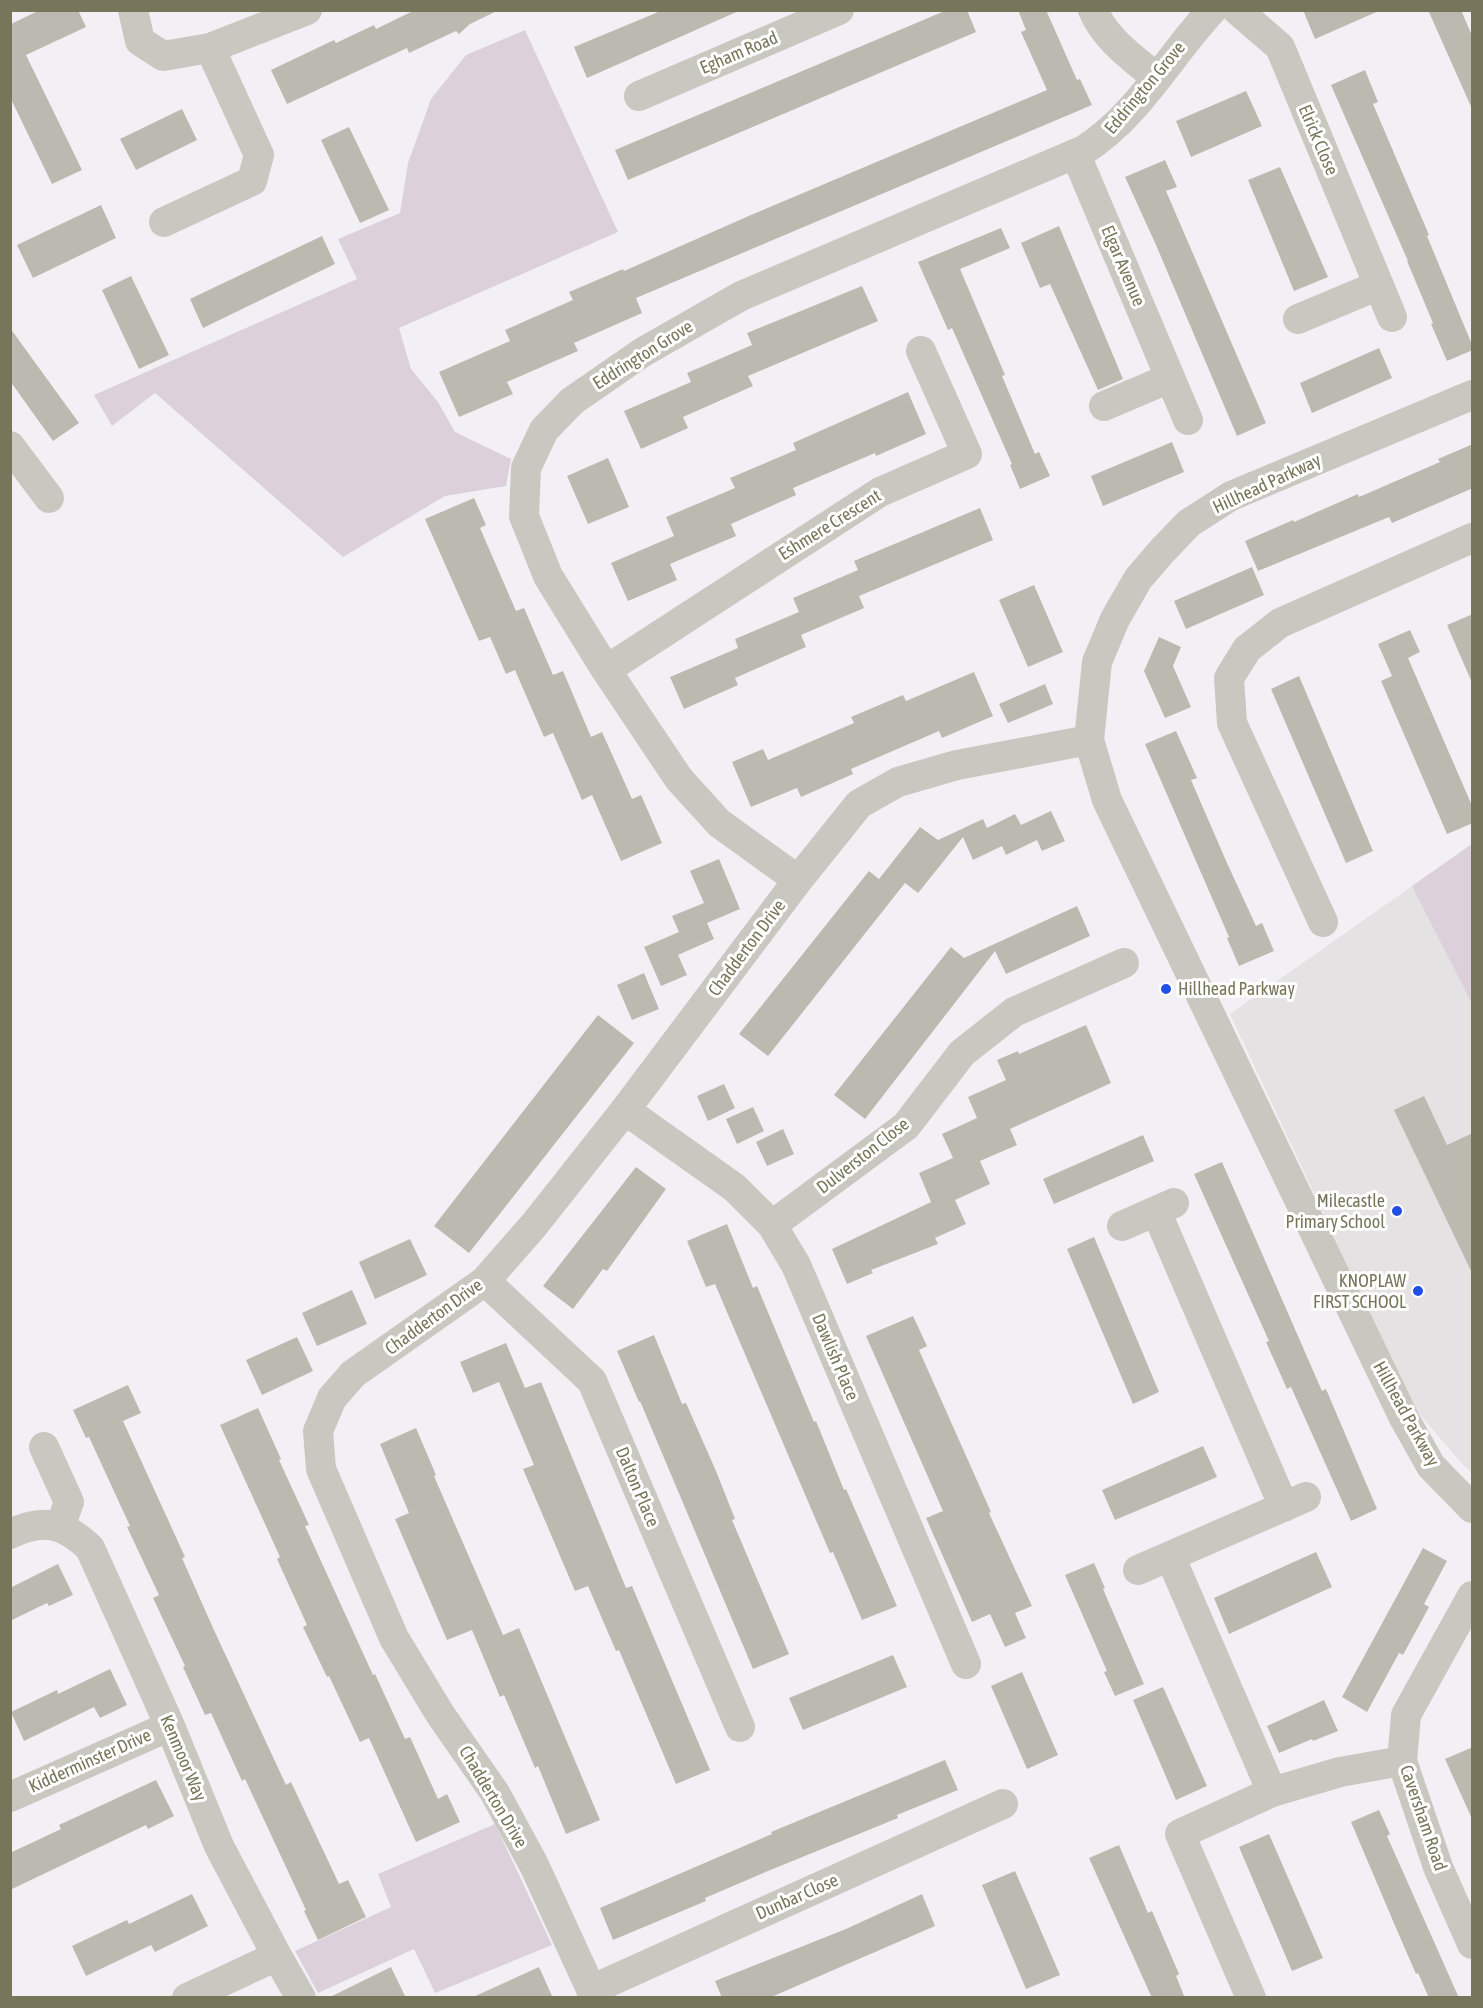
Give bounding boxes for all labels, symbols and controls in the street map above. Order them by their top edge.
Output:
street label: Egham Road [697,27,781,79]
street label: Eddrington Grove [1100,37,1190,139]
street label: Elrick Close [1293,101,1343,179]
street label: Elgar Avenue [1096,222,1150,310]
street label: Eddrington Grove [589,316,697,394]
street label: Hillhead Parkway [1209,450,1325,518]
street label: Eshmere Crescent [775,485,885,565]
street label: Chadderton Drive [704,896,790,1000]
place label: Hillhead Parkway [1178,978,1295,1000]
marker: Hillhead Parkway [1159,982,1173,996]
street label: Dulverston Close [813,1113,913,1199]
place label: Milecastle Primary School [1286,1190,1385,1232]
marker: Milecastle Primary School [1390,1204,1404,1218]
place label: KNOPLAW FIRST SCHOOL [1313,1270,1406,1312]
street label: Chadderton Drive [381,1274,487,1360]
marker: KNOPLAW FIRST SCHOOL [1411,1284,1425,1298]
street label: Dawlish Place [807,1310,863,1404]
street label: Hillhead Parkway [1368,1358,1444,1470]
street label: Dalton Place [611,1444,663,1530]
street label: Kenmoor Way [155,1712,211,1804]
street label: Kidderminster Drive [26,1724,154,1798]
street label: Chadderton Drive [454,1742,532,1852]
street label: Caversham Road [1395,1762,1451,1874]
street label: Dunbar Close [752,1869,842,1925]

